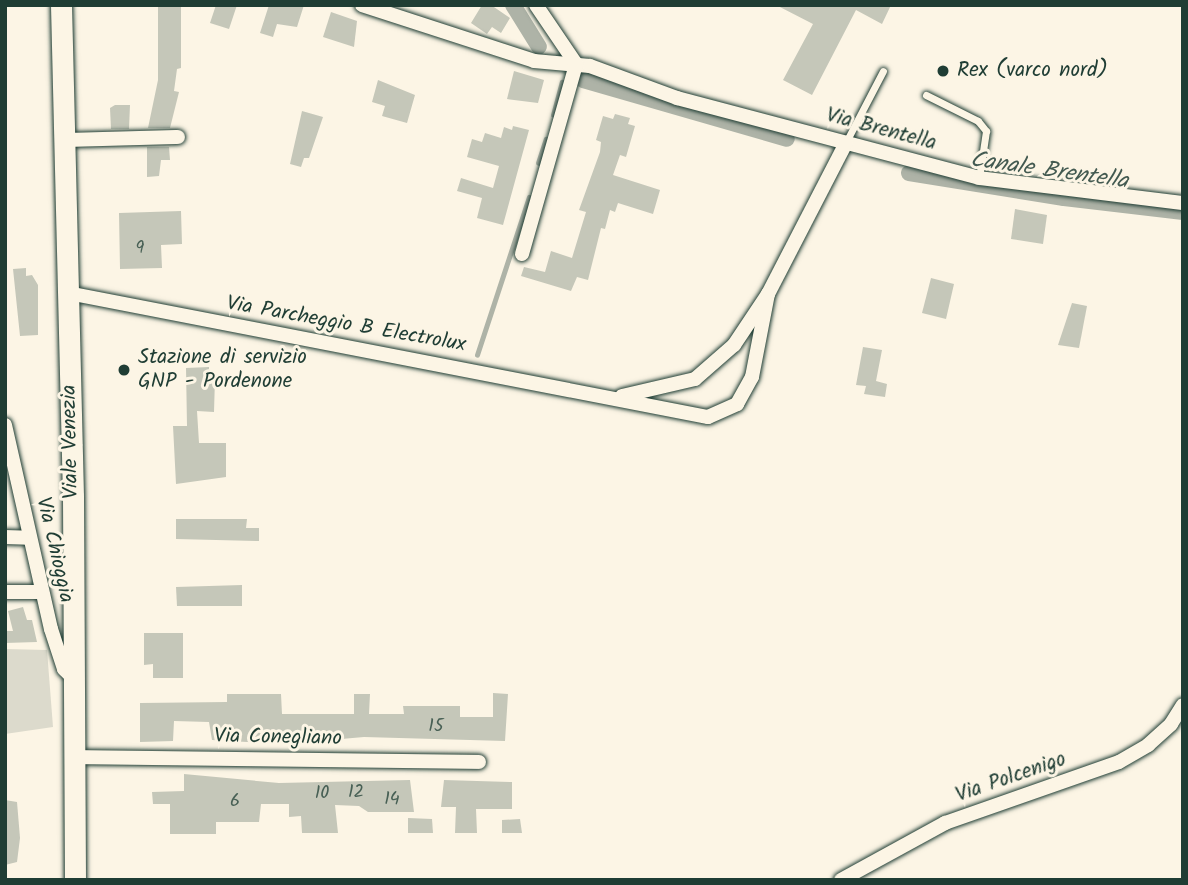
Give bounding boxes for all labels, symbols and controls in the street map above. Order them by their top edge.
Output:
place label: Rex (varco nord) [957,58,1108,84]
marker: Rex (varco nord) [935,63,951,79]
street label: Via Brentella [823,103,939,157]
water label: Canale Brentella [968,146,1130,196]
house number: 9 [136,238,144,260]
street label: Via Parcheggio B Electrolux [224,292,468,358]
place label: Stazione di servizio GNP - Pordenone [138,345,307,395]
marker: Stazione di servizio GNP - Pordenone [116,362,132,378]
street label: Viale Venezia [57,385,85,499]
street label: Via Chioggia [30,495,78,605]
house number: 15 [428,716,444,738]
street label: Via Conegliano [214,724,342,752]
street label: Via Polcenigo [953,747,1069,809]
house number: 12 [348,782,364,804]
house number: 10 [315,783,329,805]
house number: 14 [384,789,400,811]
house number: 6 [230,791,240,813]

